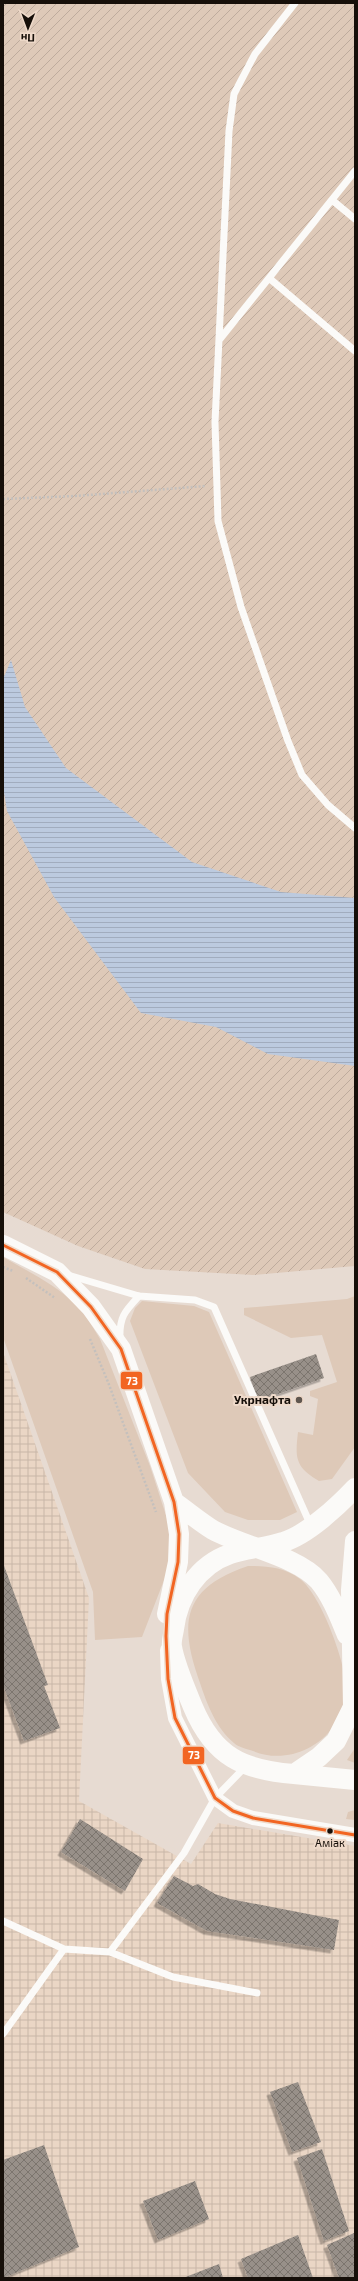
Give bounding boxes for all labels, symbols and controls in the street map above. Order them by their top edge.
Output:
north arrow [8,8,48,48]
text: Пн [21,32,35,45]
line badge: 73 [120,1371,143,1390]
text: 73 [126,1374,138,1387]
place label: Укрнафта [234,1392,291,1406]
marker: Укрнафта [294,1395,304,1405]
line badge: 73 [182,1746,205,1765]
text: 73 [188,1748,200,1761]
marker: Аміак [325,1826,335,1836]
place label: Аміак [315,1836,345,1849]

